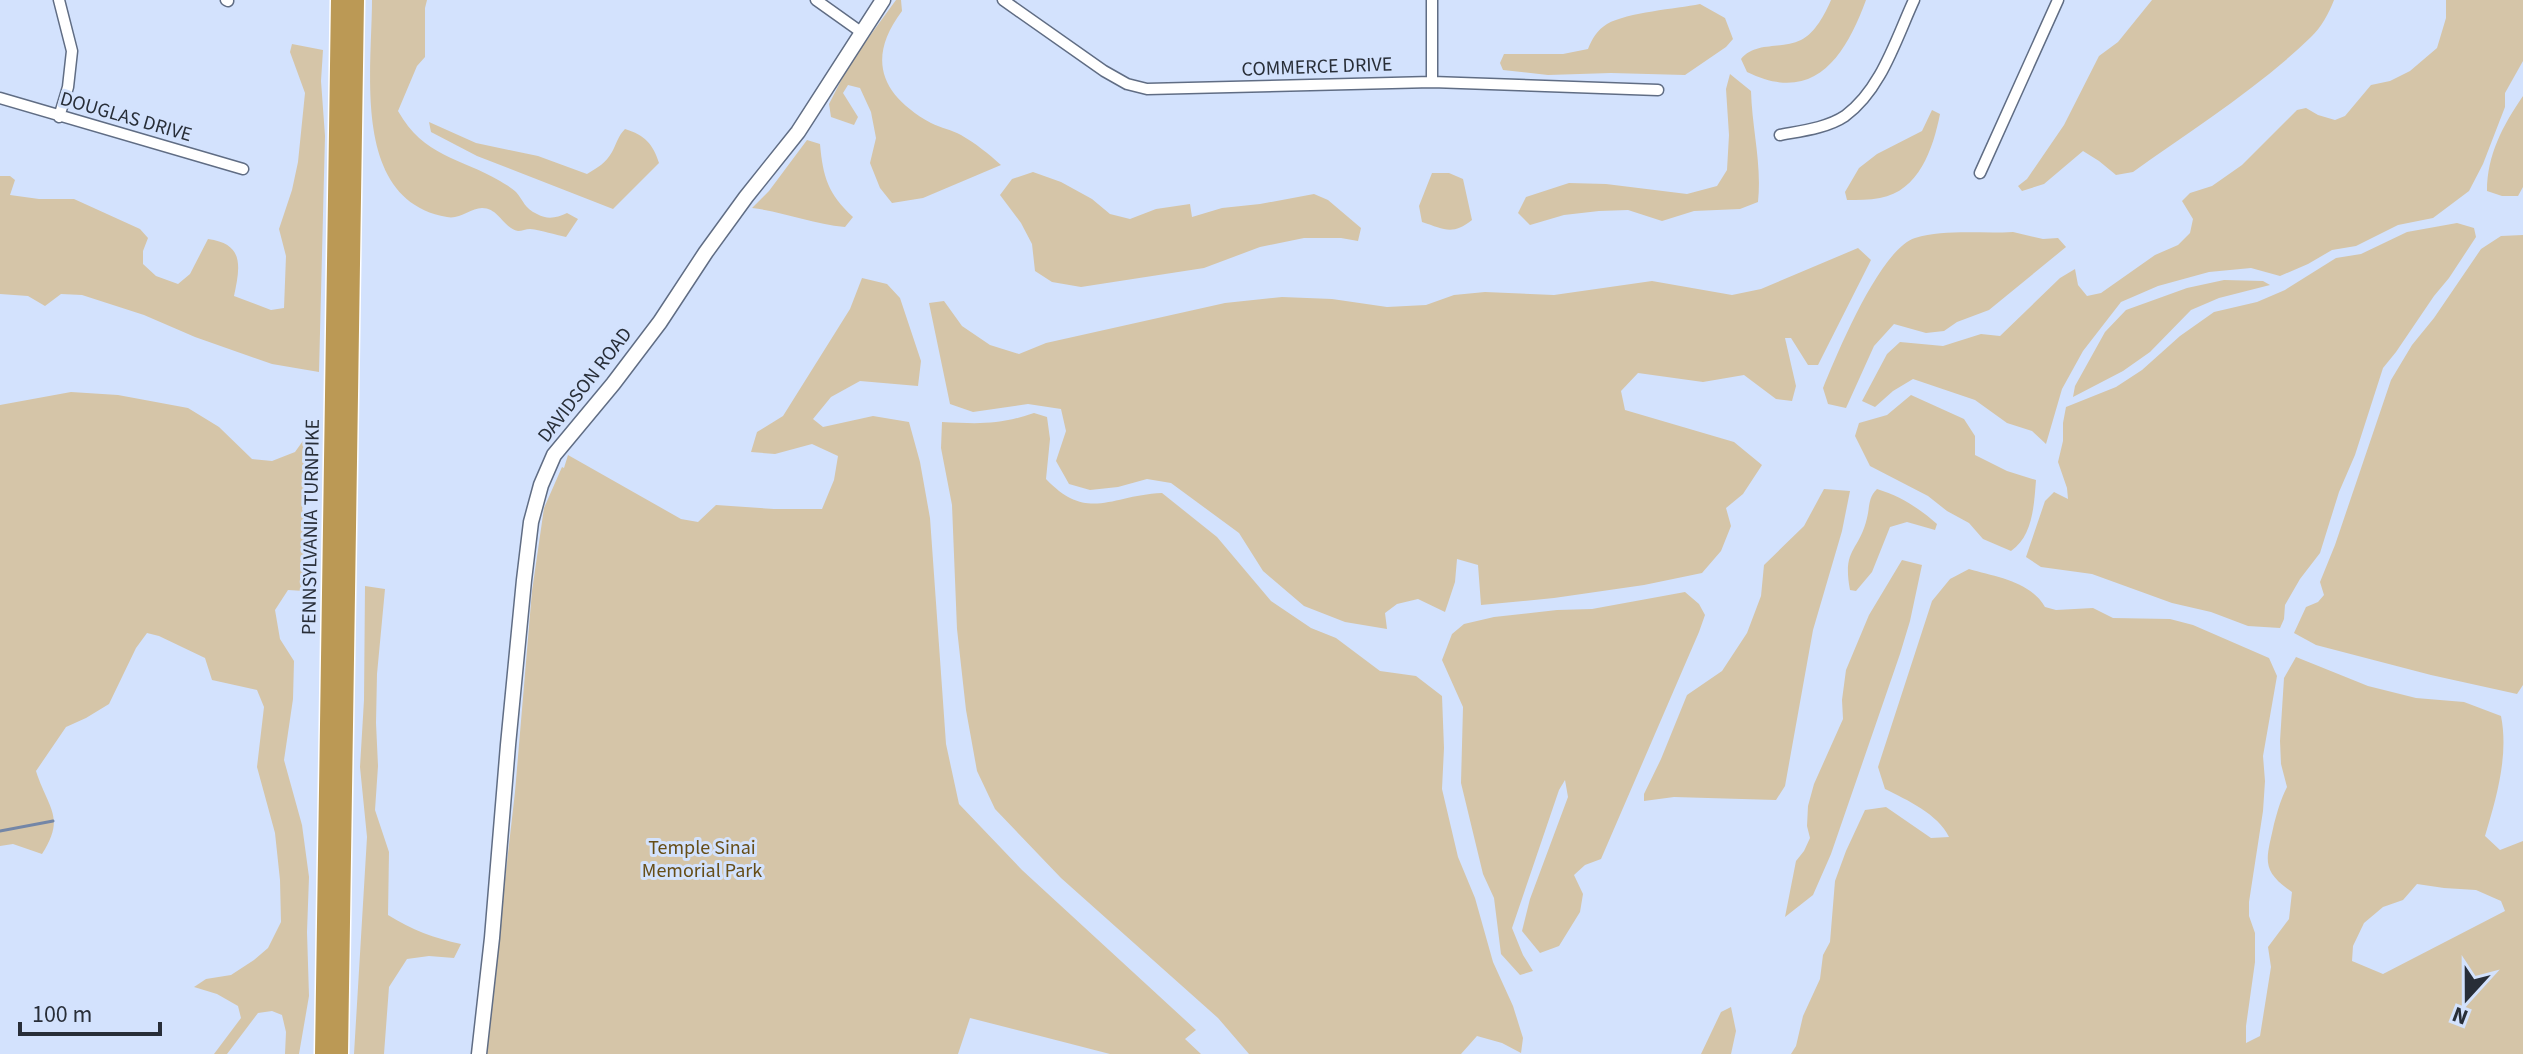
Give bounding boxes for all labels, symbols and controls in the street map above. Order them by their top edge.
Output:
street label: COMMERCE DRIVE [1241,50,1393,84]
street label: DOUGLAS DRIVE [57,85,195,149]
street label: DAVIDSON ROAD [531,322,639,448]
street label: PENNSYLVANIA TURNPIKE [295,419,327,635]
park label: Temple Sinai Memorial Park [642,834,762,885]
north arrow [2427,958,2507,1038]
scale bar [20,986,160,1036]
text: 100 m [32,997,92,1032]
text: N [2448,998,2473,1033]

